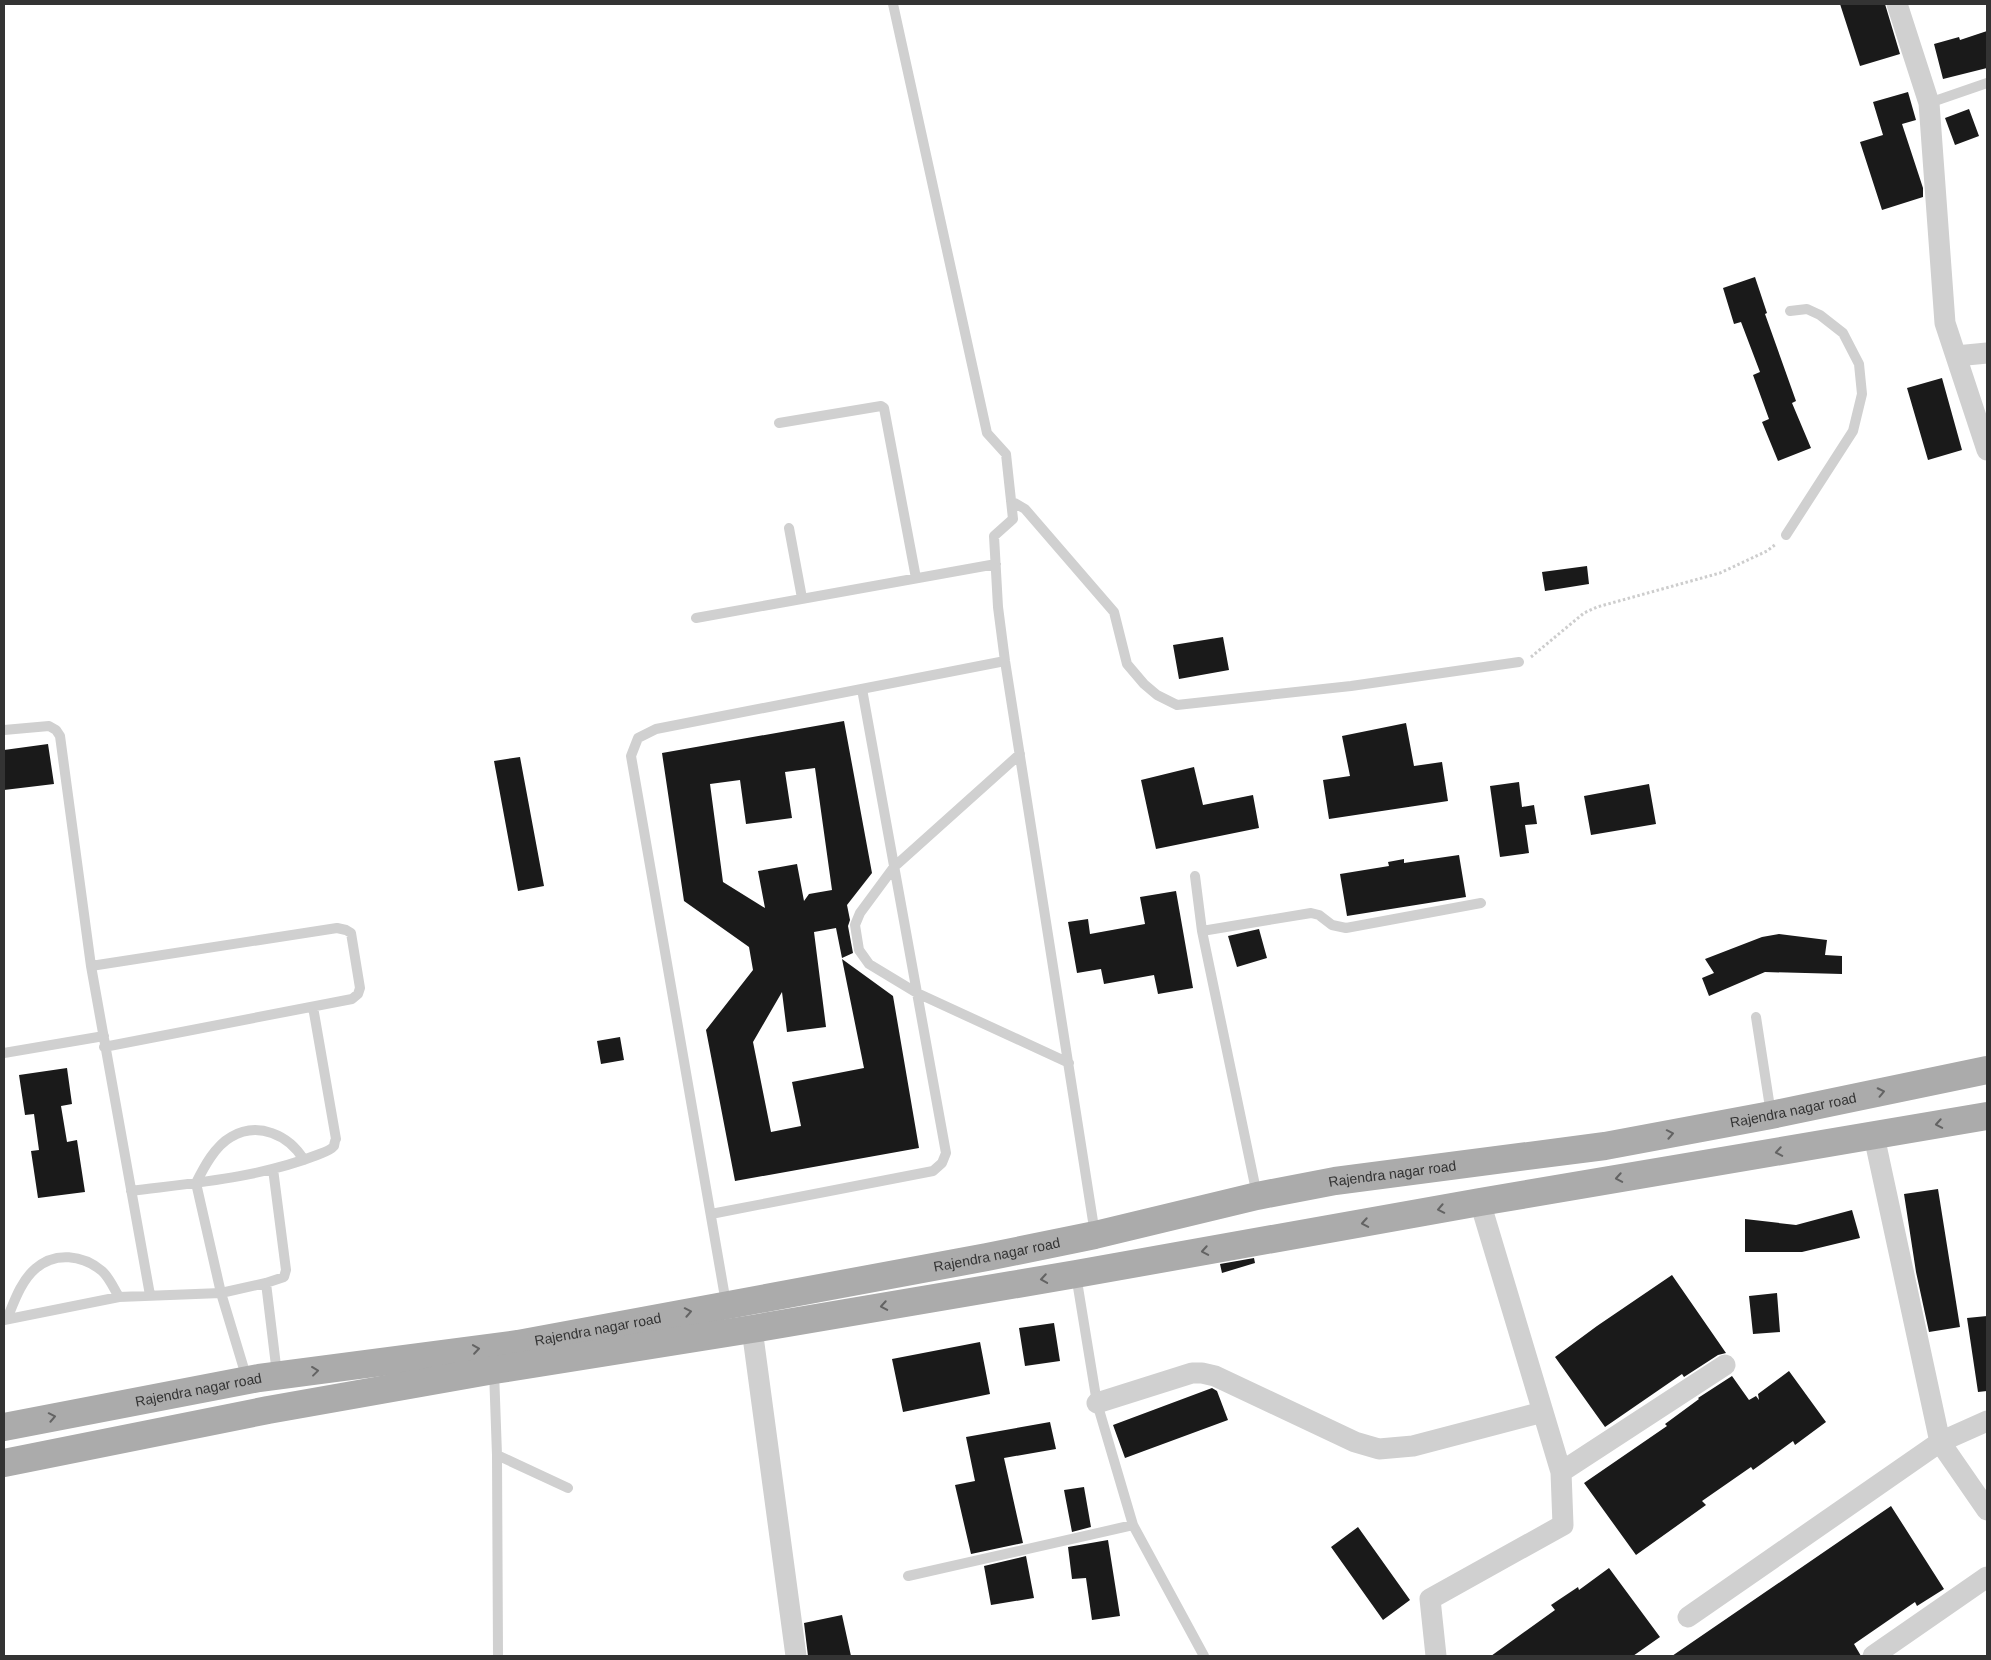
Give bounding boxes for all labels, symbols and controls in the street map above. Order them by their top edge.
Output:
one-way arrow [1876,1087,1885,1098]
street label: Rajendra nagar road [1729,1089,1858,1131]
one-way arrow [1935,1119,1944,1129]
one-way arrow [1666,1129,1674,1139]
one-way arrow [1775,1146,1783,1156]
street label: Rajendra nagar road [1327,1157,1457,1190]
one-way arrow [1614,1173,1623,1183]
one-way arrow [1437,1203,1446,1214]
one-way arrow [1360,1217,1369,1227]
street label: Rajendra nagar road [932,1234,1062,1275]
one-way arrow [1200,1245,1209,1255]
one-way arrow [1040,1273,1049,1283]
one-way arrow [880,1300,889,1310]
one-way arrow [683,1307,692,1317]
street label: Rajendra nagar road [533,1310,662,1349]
one-way arrow [472,1345,480,1355]
one-way arrow [311,1366,319,1377]
street label: Rajendra nagar road [134,1370,263,1410]
one-way arrow [47,1413,56,1423]

